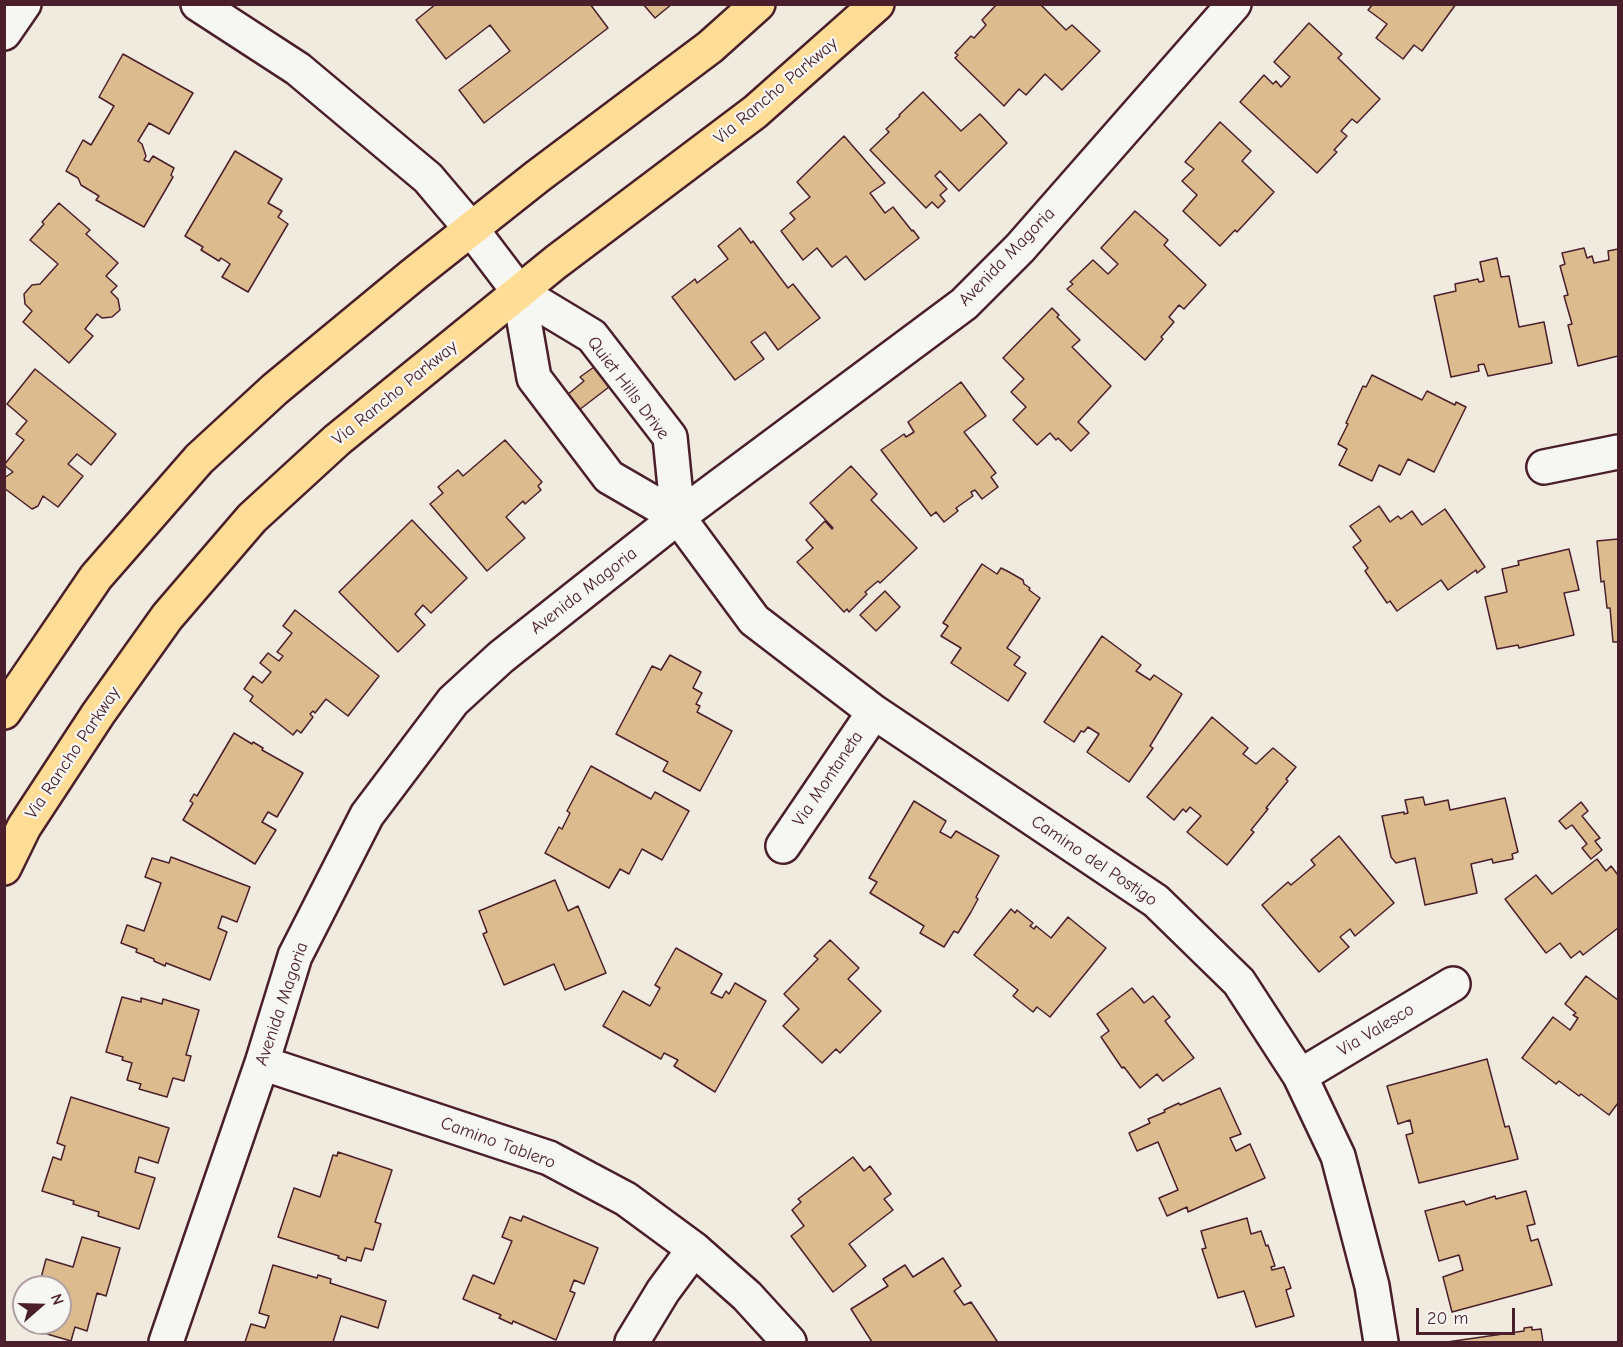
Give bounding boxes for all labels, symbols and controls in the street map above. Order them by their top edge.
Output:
street label: Via Rancho Parkway [710,33,842,149]
street label: Avenida Magoria [954,203,1060,311]
street label: Quiet Hills Drive [582,332,674,444]
street label: Via Rancho Parkway [328,336,462,450]
street label: Avenida Magoria [526,543,642,639]
street label: Via Rancho Parkway [21,683,125,823]
street label: Via Montaneta [788,727,868,831]
street label: Camino del Postigo [1027,811,1161,911]
street label: Avenida Magoria [251,939,313,1069]
street label: Via Valesco [1334,999,1418,1061]
street label: Camino Tablero [438,1112,558,1174]
north arrow [12,1275,72,1335]
text: N [47,1292,67,1308]
scale bar [1419,1296,1518,1334]
text: 20 m [1427,1308,1468,1329]

